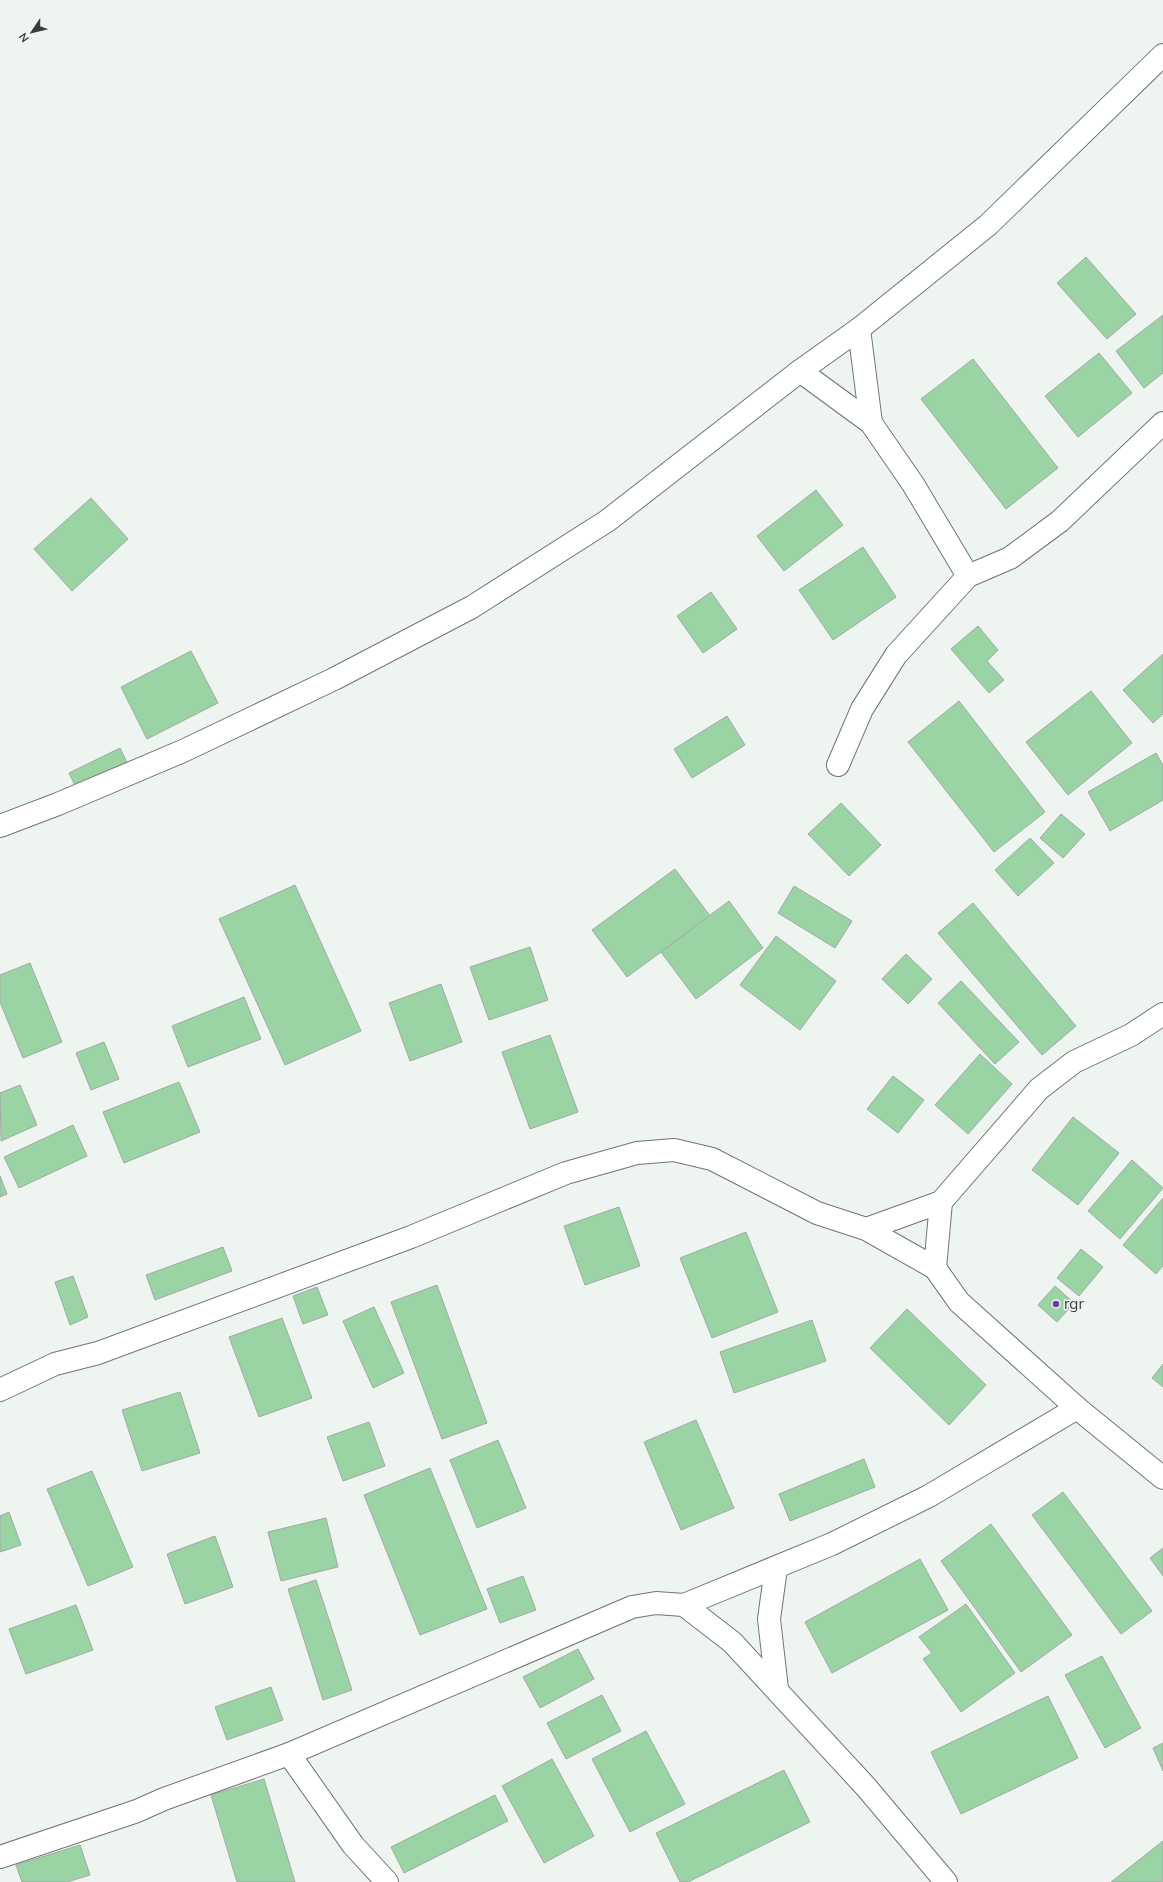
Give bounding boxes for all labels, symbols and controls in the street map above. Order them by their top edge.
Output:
north arrow [12,12,52,52]
text: N [16,30,32,45]
place label: rgr [1064,1294,1084,1313]
marker: rgr [1051,1299,1061,1309]

